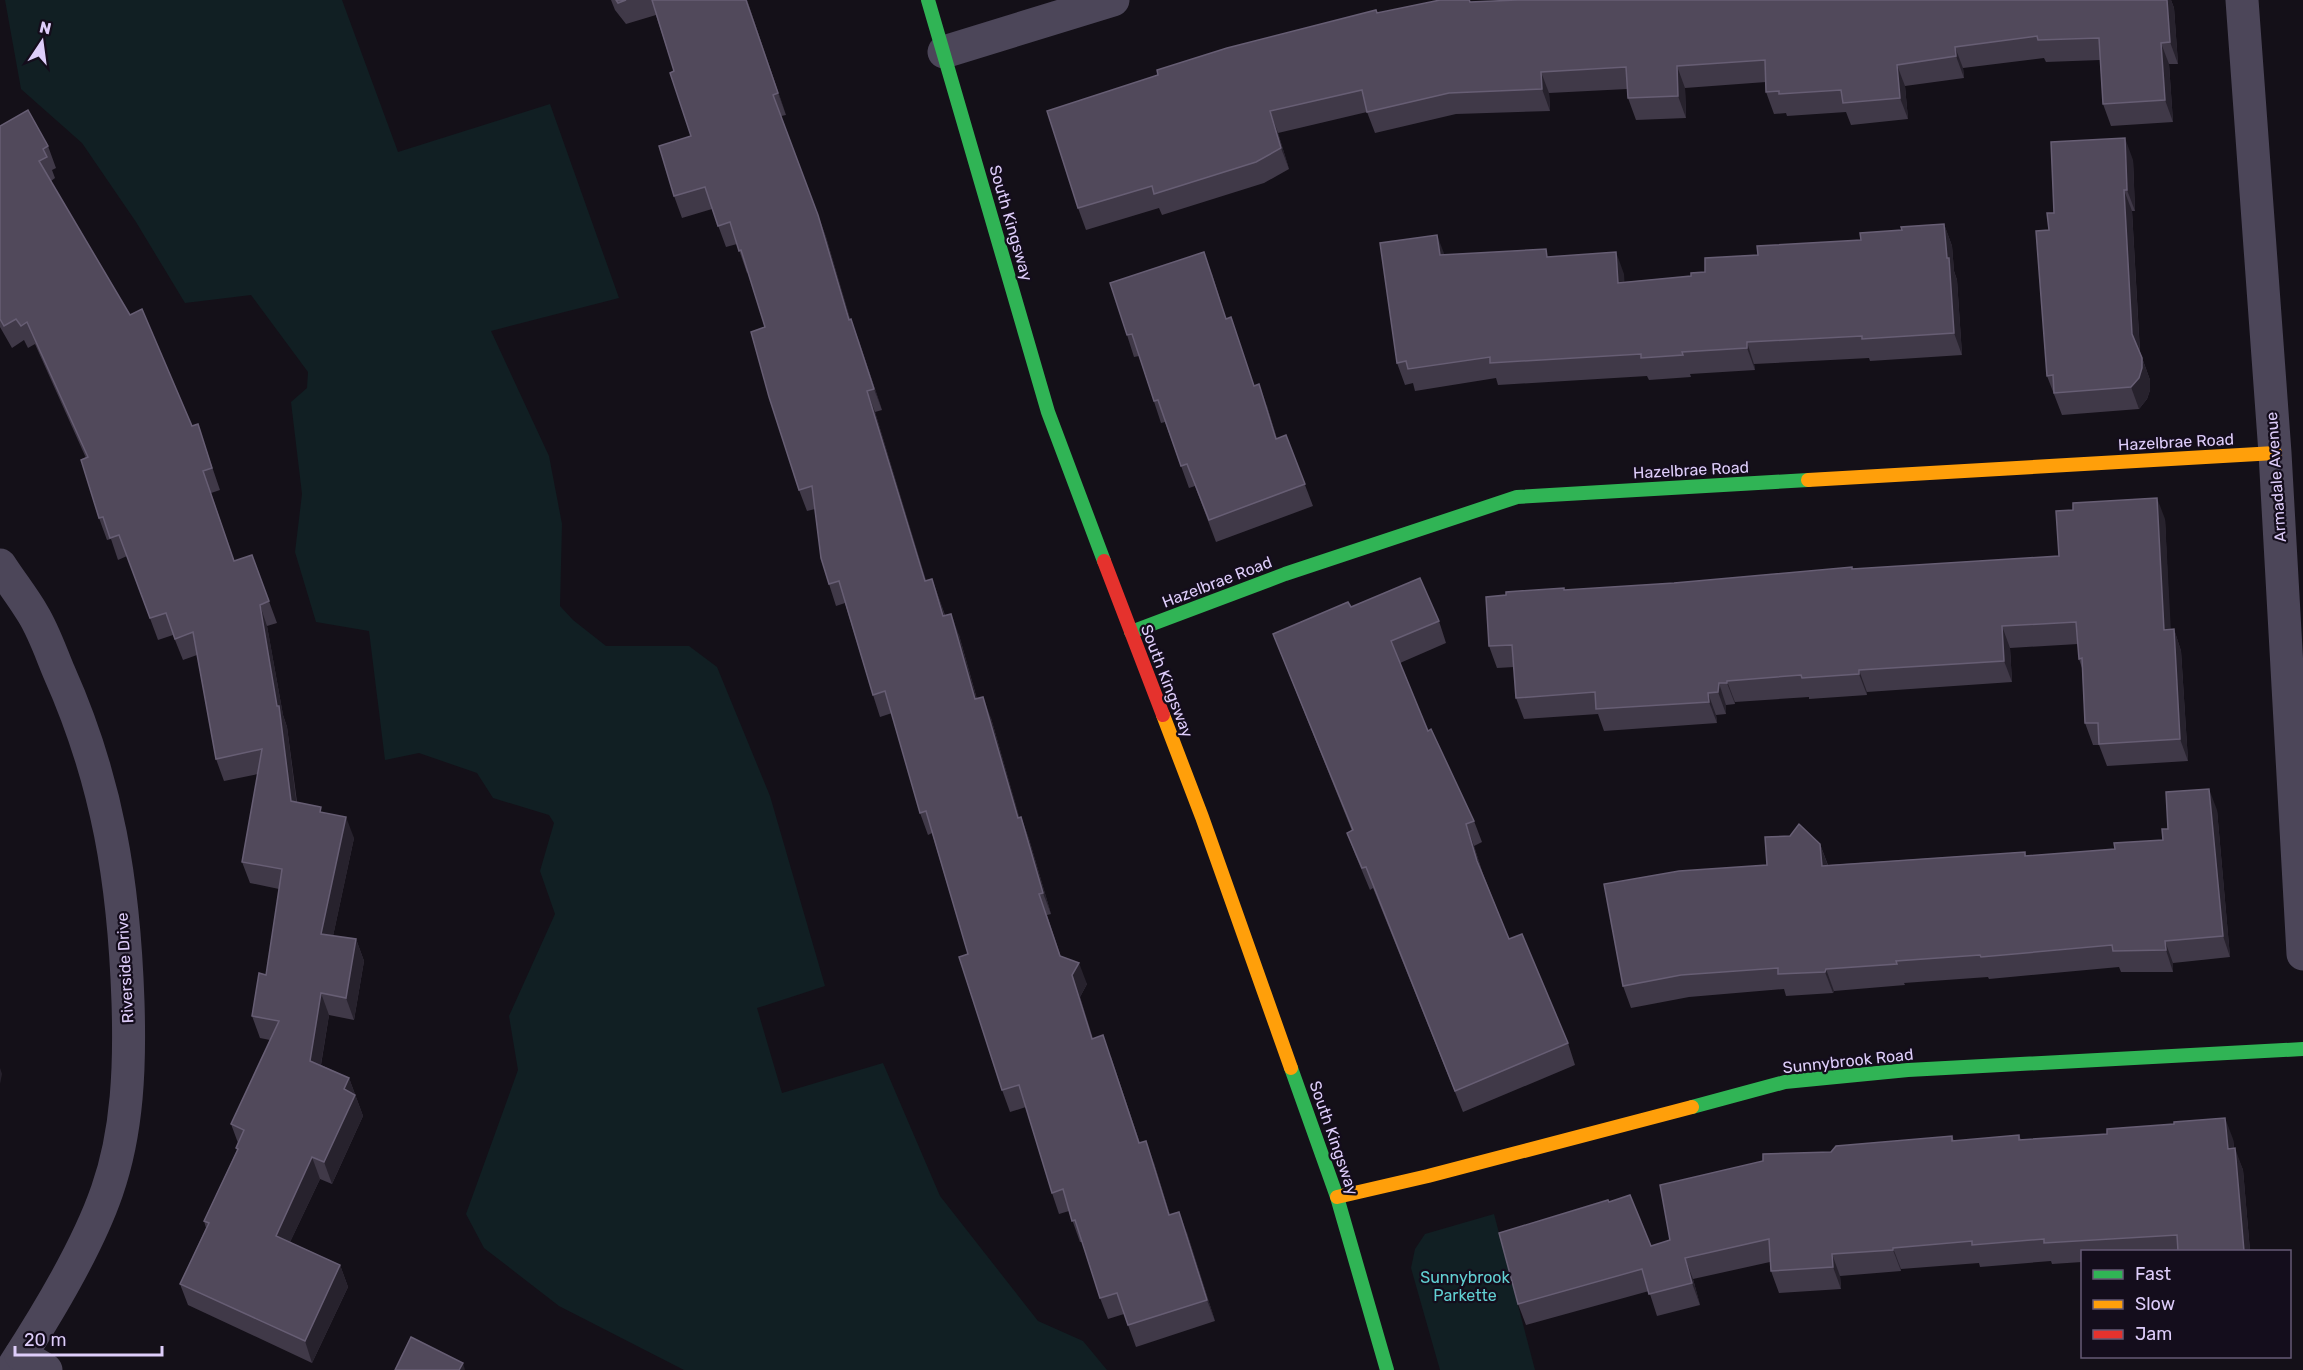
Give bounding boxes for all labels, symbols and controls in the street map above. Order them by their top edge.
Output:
north arrow [12,12,72,72]
text: N [38,17,53,38]
street label: South Kingsway [985,163,1037,283]
street label: Armadale Avenue [2262,411,2290,543]
street label: Hazelbrae Road [2117,429,2235,455]
street label: Hazelbrae Road [1632,457,1750,483]
street label: Hazelbrae Road [1159,552,1275,612]
street label: South Kingsway [1137,622,1197,740]
street label: Riverside Drive [113,912,137,1024]
street label: Sunnybrook Road [1782,1045,1914,1077]
street label: South Kingsway [1306,1078,1362,1198]
legend [2081,1250,2291,1358]
text: Fast [2135,1263,2171,1285]
park label: Sunnybrook Parkette [1420,1268,1511,1305]
text: Slow [2135,1293,2175,1315]
scale bar [15,1319,162,1357]
text: Jam [2135,1323,2172,1345]
text: 20 m [24,1329,66,1351]

